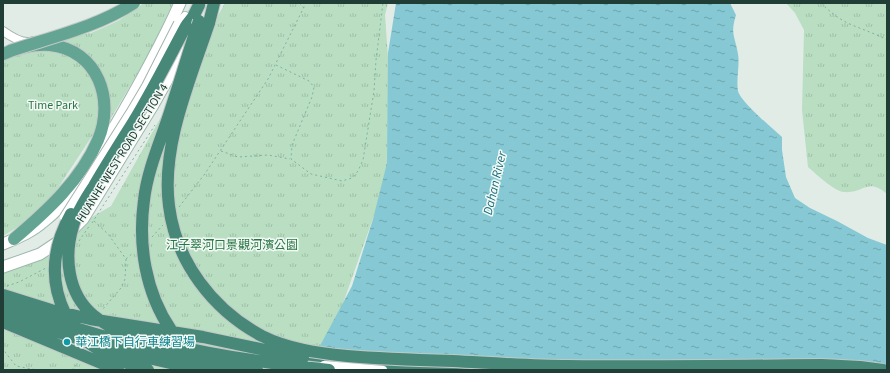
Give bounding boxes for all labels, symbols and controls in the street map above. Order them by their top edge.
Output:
street label: HUANHE WEST ROAD SECTION 4 [73,80,172,226]
park label: Time Park [28,97,78,114]
water label: Dahan River [479,149,511,217]
park label: 江子翠河口景觀河濱公園 [166,237,298,254]
place label: 華江橋下自行車練習場 [75,334,195,351]
marker: 華江橋下自行車練習場 [62,337,72,347]

